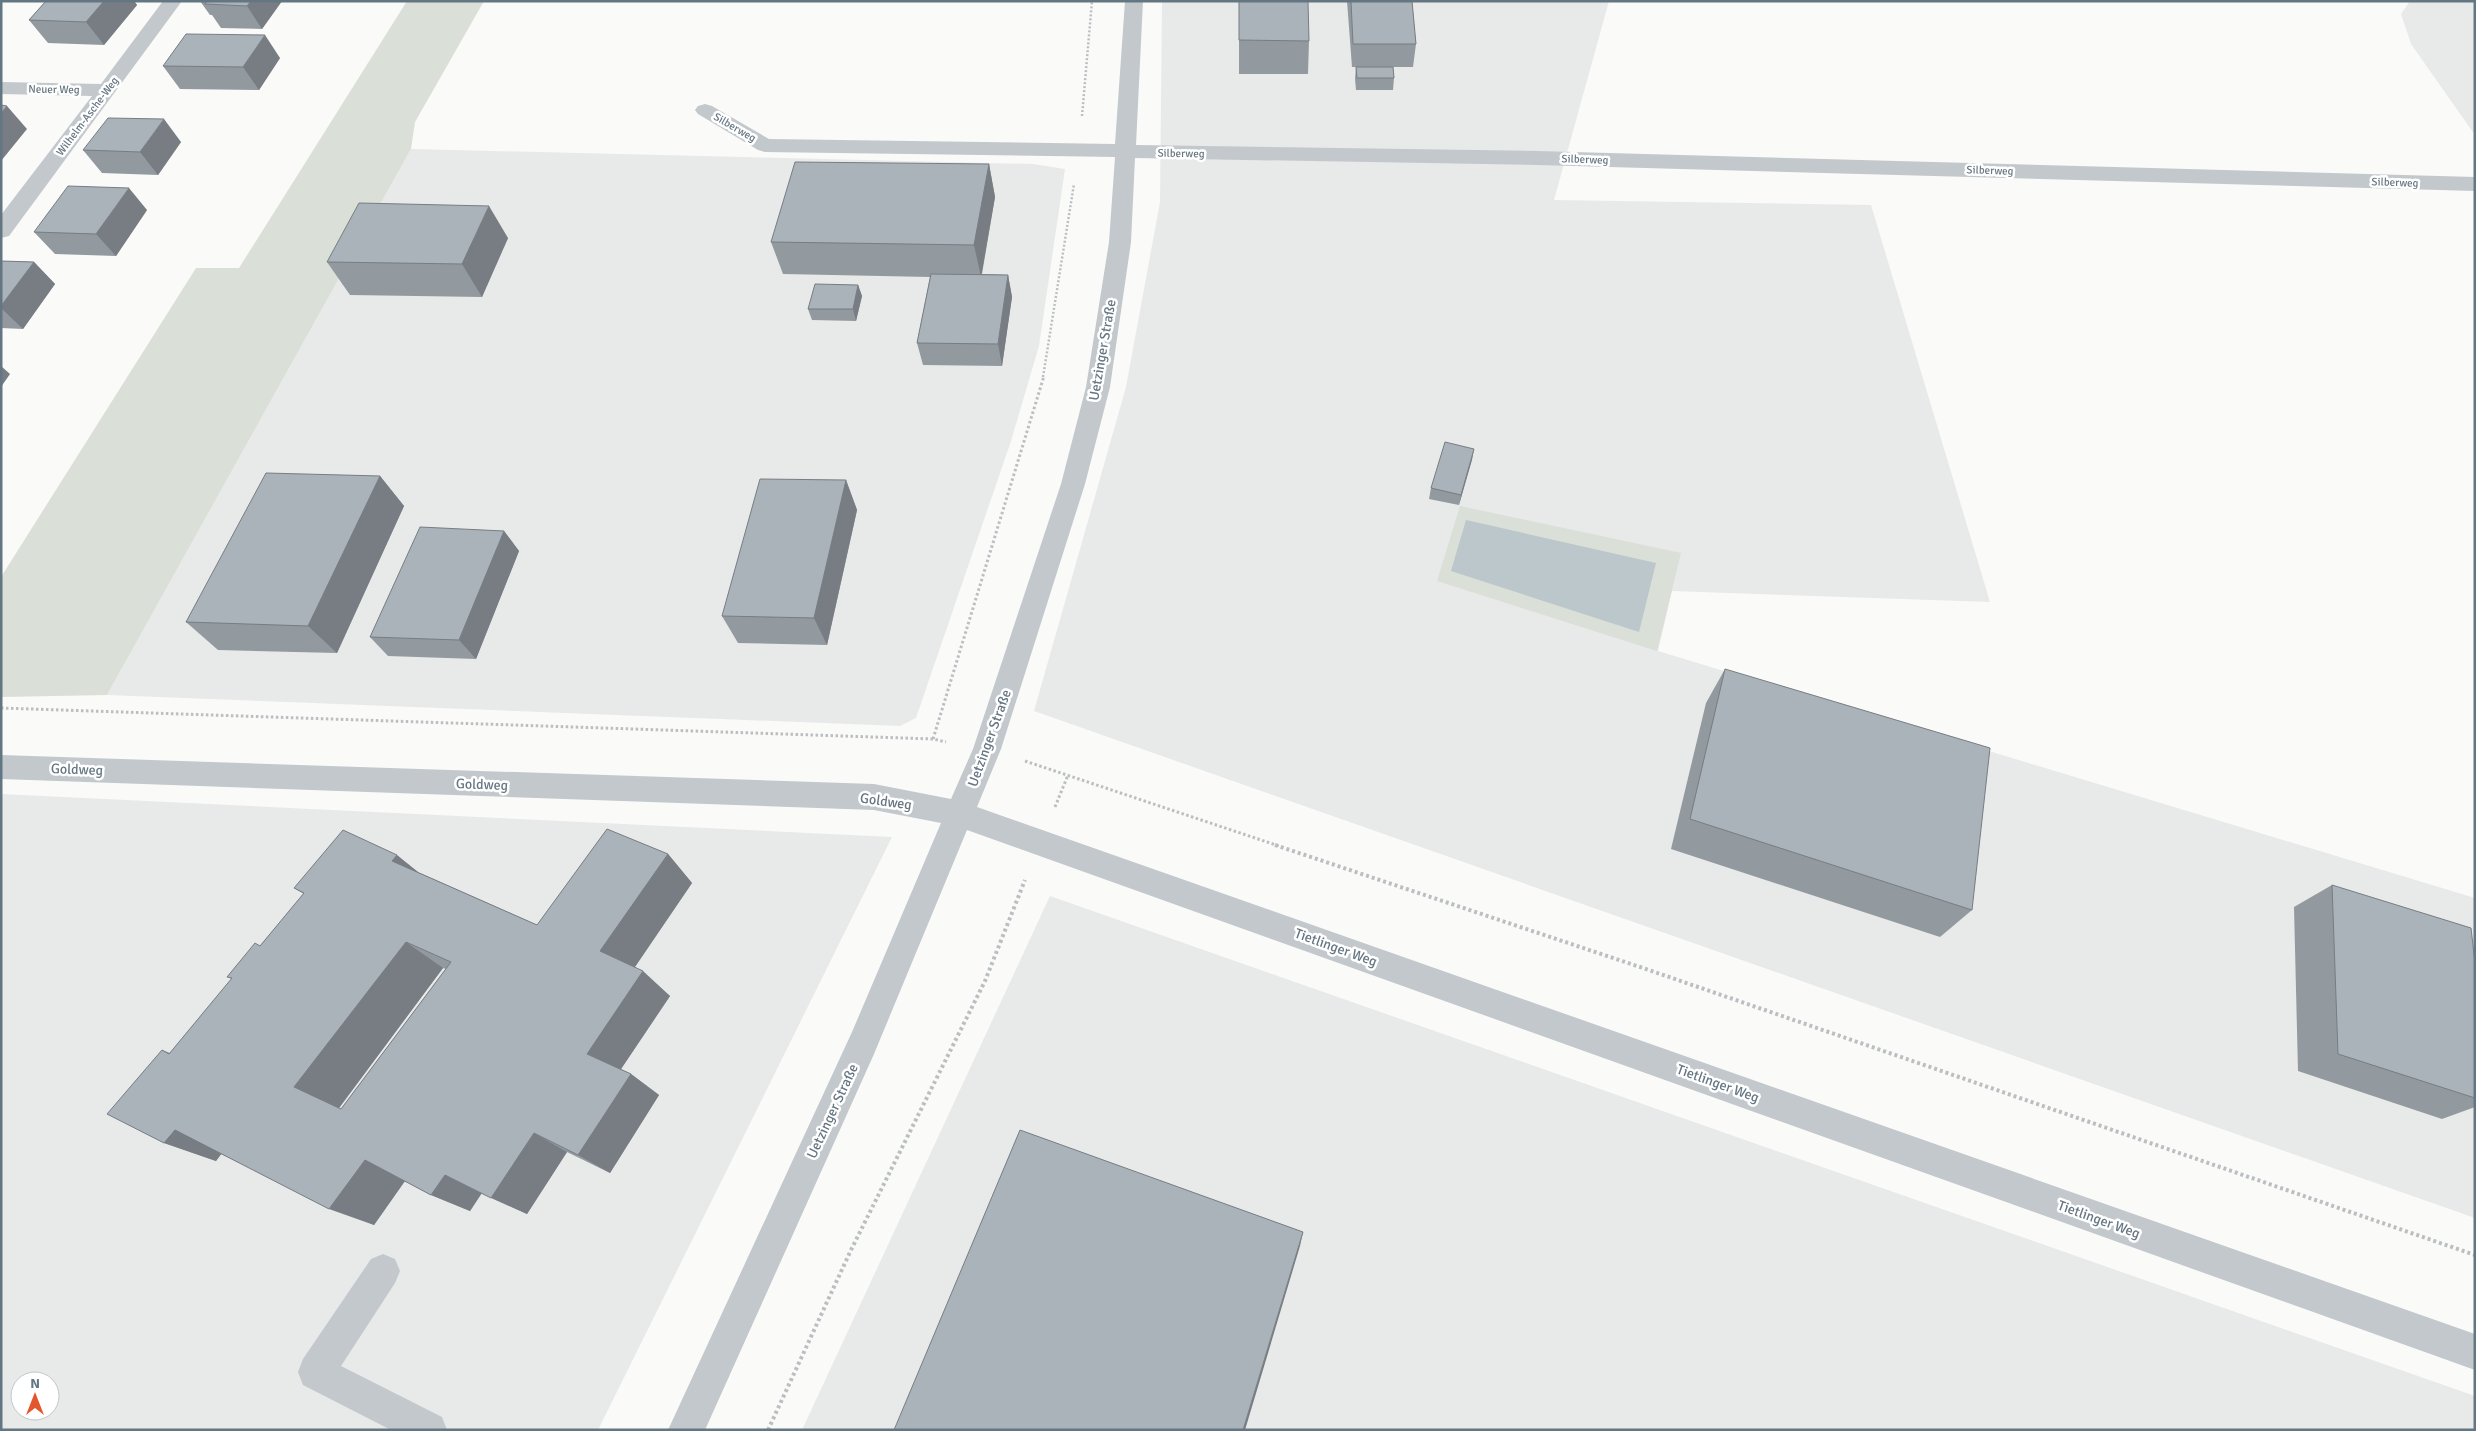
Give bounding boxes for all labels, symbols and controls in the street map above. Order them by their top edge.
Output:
street label: Wilhelm-Asche-Weg [54,74,121,158]
street label: Neuer Weg [28,83,80,96]
street label: Silberweg [711,110,759,145]
street label: Silberweg [1157,147,1205,160]
street label: Silberweg [1561,152,1609,167]
street label: Silberweg [1966,163,2014,178]
street label: Silberweg [2371,175,2419,190]
street label: Uetzinger Straße [1085,298,1120,402]
street label: Uetzinger Straße [964,687,1015,789]
street label: Goldweg [51,760,103,779]
street label: Goldweg [456,775,508,794]
street label: Goldweg [859,789,913,814]
street label: Tietlinger Weg [1292,925,1379,970]
street label: Uetzinger Straße [803,1061,862,1161]
street label: Tietlinger Weg [1674,1061,1761,1106]
street label: Tietlinger Weg [2055,1197,2142,1242]
north arrow [10,1371,60,1421]
text: N [30,1375,40,1392]

